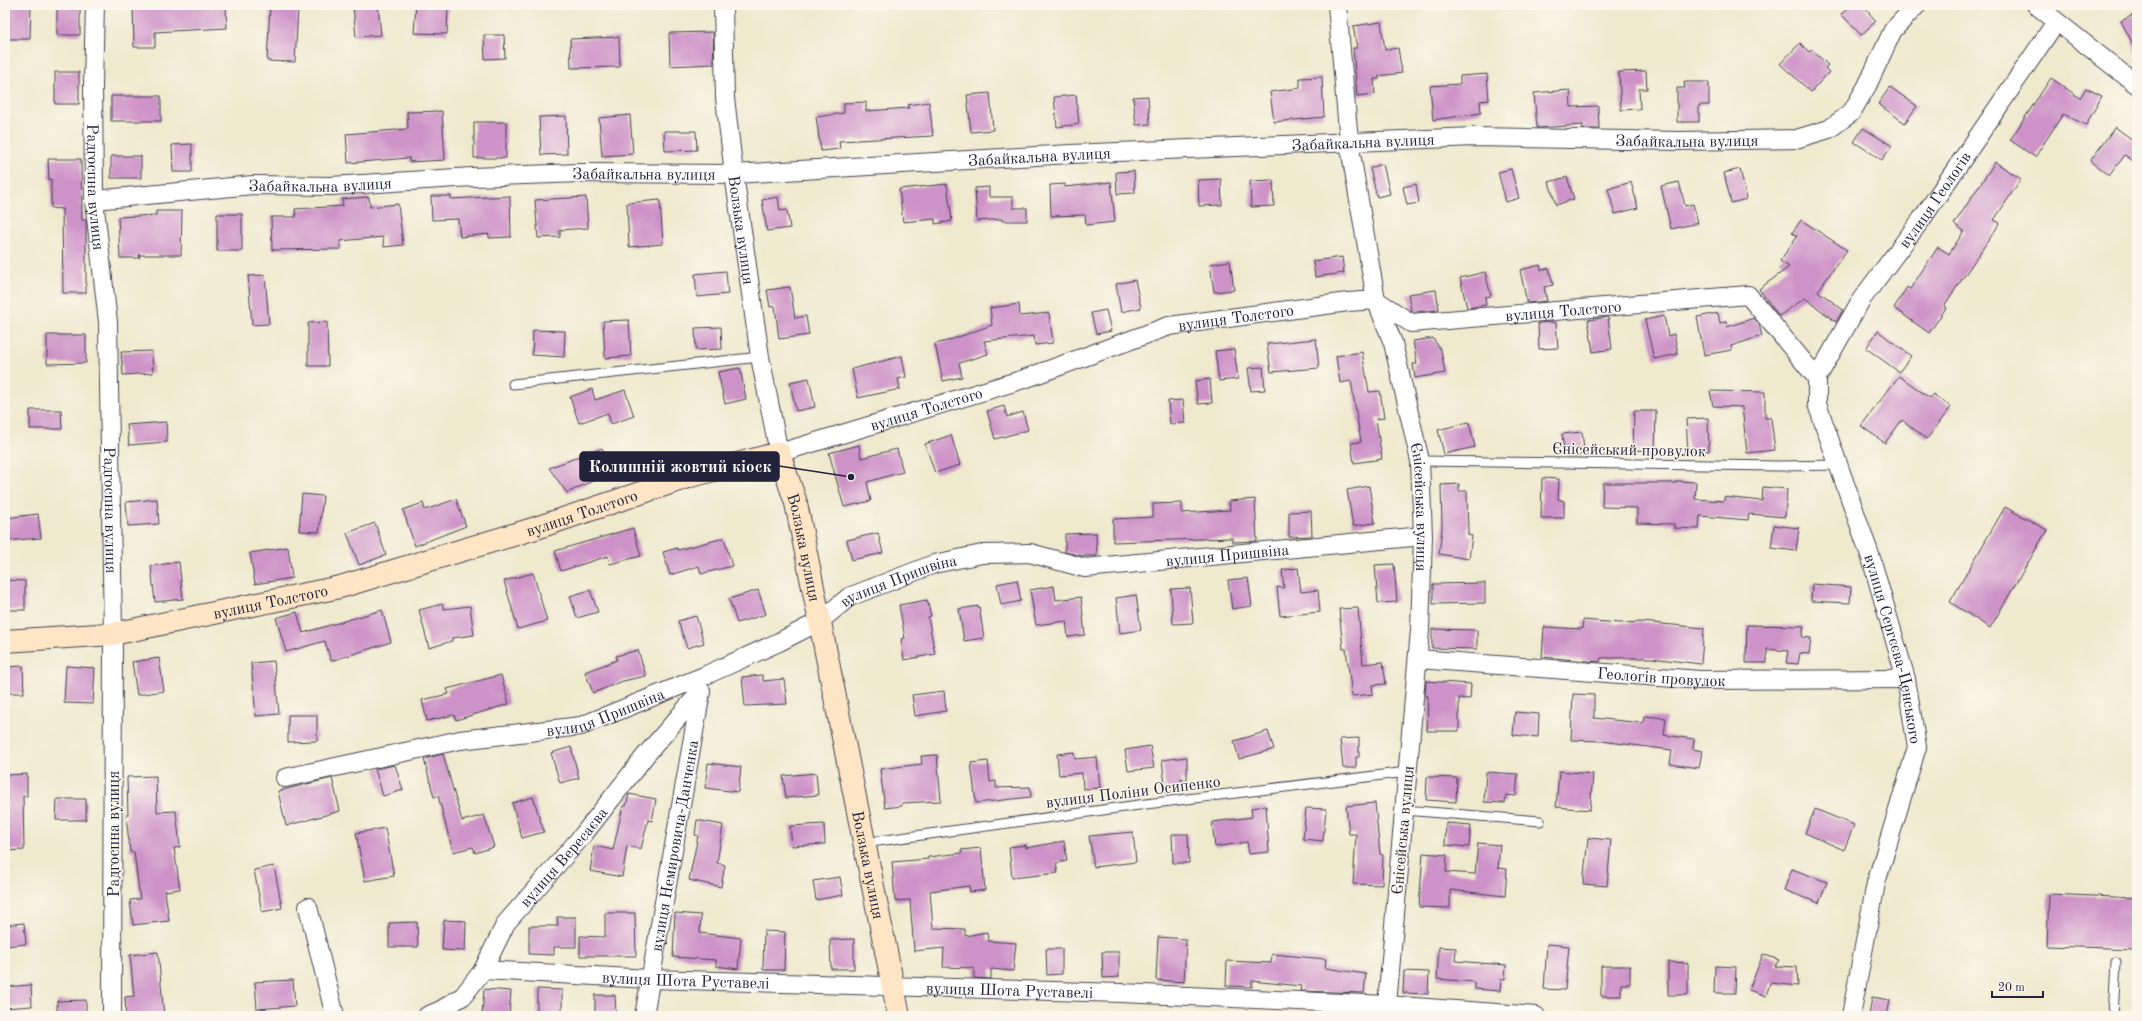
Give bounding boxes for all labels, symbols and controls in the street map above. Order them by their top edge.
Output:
street label: Радгоспна вулиця [83,124,106,251]
street label: Забайкальна вулиця [1291,133,1435,155]
street label: Забайкальна вулиця [1615,134,1759,151]
street label: Забайкальна вулиця [968,146,1111,170]
street label: вулиця Геологів [1897,150,1975,252]
street label: Забайкальна вулиця [572,167,716,184]
street label: Волзька вулиця [724,175,756,286]
street label: Забайкальна вулиця [249,176,392,196]
street label: вулиця Толстого [1505,300,1622,325]
street label: вулиця Толстого [1177,303,1295,335]
street label: вулиця Толстого [869,386,985,435]
street label: Єнісейська вулиця [1406,441,1429,572]
street label: Єнісейський провулок [1552,442,1706,460]
street label: Радгоспна вулиця [100,447,118,574]
callout: Колишній жовтий кіоск [580,452,779,481]
text: Колишній жовтий кіоск [588,459,772,476]
street label: вулиця Толстого [525,488,640,540]
street label: Волзька вулиця [783,492,822,603]
street label: вулиця Пришвіна [1165,543,1290,570]
street label: вулиця Сергєєва-Ценського [1860,552,1922,745]
street label: вулиця Пришвіна [838,553,959,611]
street label: вулиця Толстого [212,584,330,623]
street label: Геологів провулок [1597,666,1725,690]
street label: вулиця Пришвіна [546,687,667,740]
street label: вулиця Немировича-Данченка [649,739,702,953]
street label: Єнісейська вулиця [1390,765,1418,895]
street label: Радгоспна вулиця [107,771,123,897]
street label: вулиця Поліни Осипенко [1045,774,1222,812]
street label: вулиця Вересаєва [518,805,611,911]
street label: Волзька вулиця [848,810,885,921]
street label: вулиця Шота Руставелі [601,970,770,993]
scale bar [1992,973,2043,999]
street label: вулиця Шота Руставелі [926,981,1094,1002]
text: 20 m [1998,982,2025,994]

